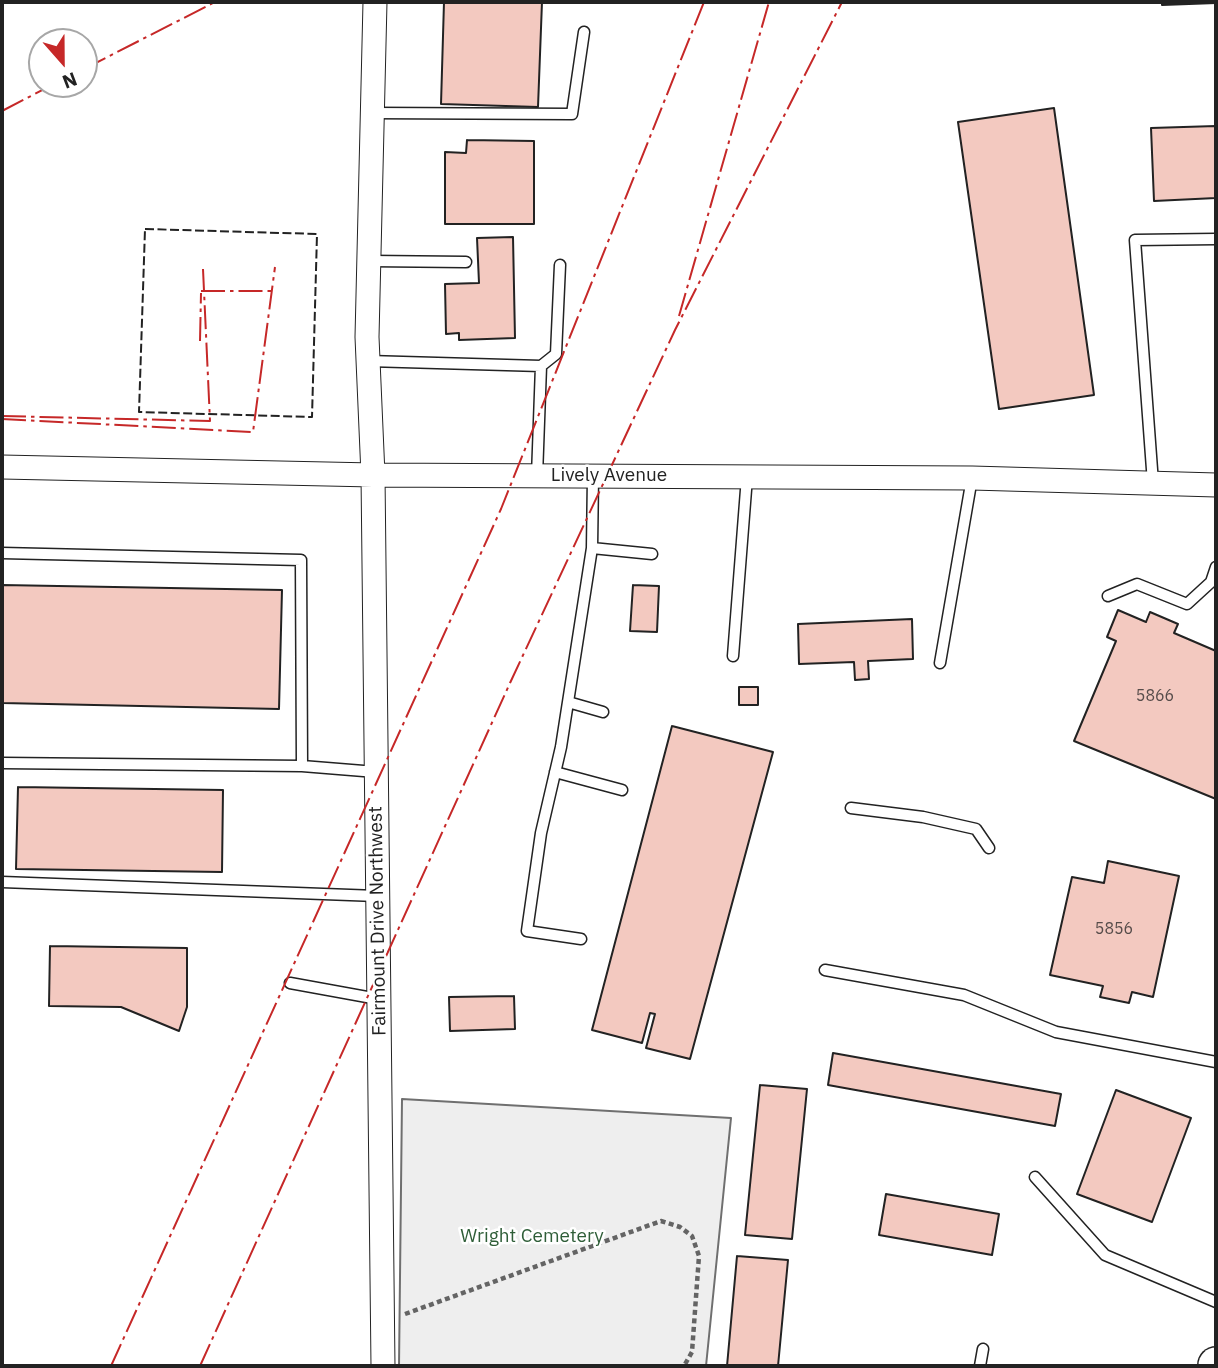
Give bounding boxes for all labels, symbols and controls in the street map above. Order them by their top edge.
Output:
north arrow [28,28,98,98]
text: N [59,67,81,94]
street label: Lively Avenue [551,465,667,487]
house number: 5866 [1136,686,1174,706]
street label: Fairmount Drive Northwest [365,806,391,1036]
house number: 5856 [1095,919,1133,939]
park label: Wright Cemetery [460,1226,604,1248]

